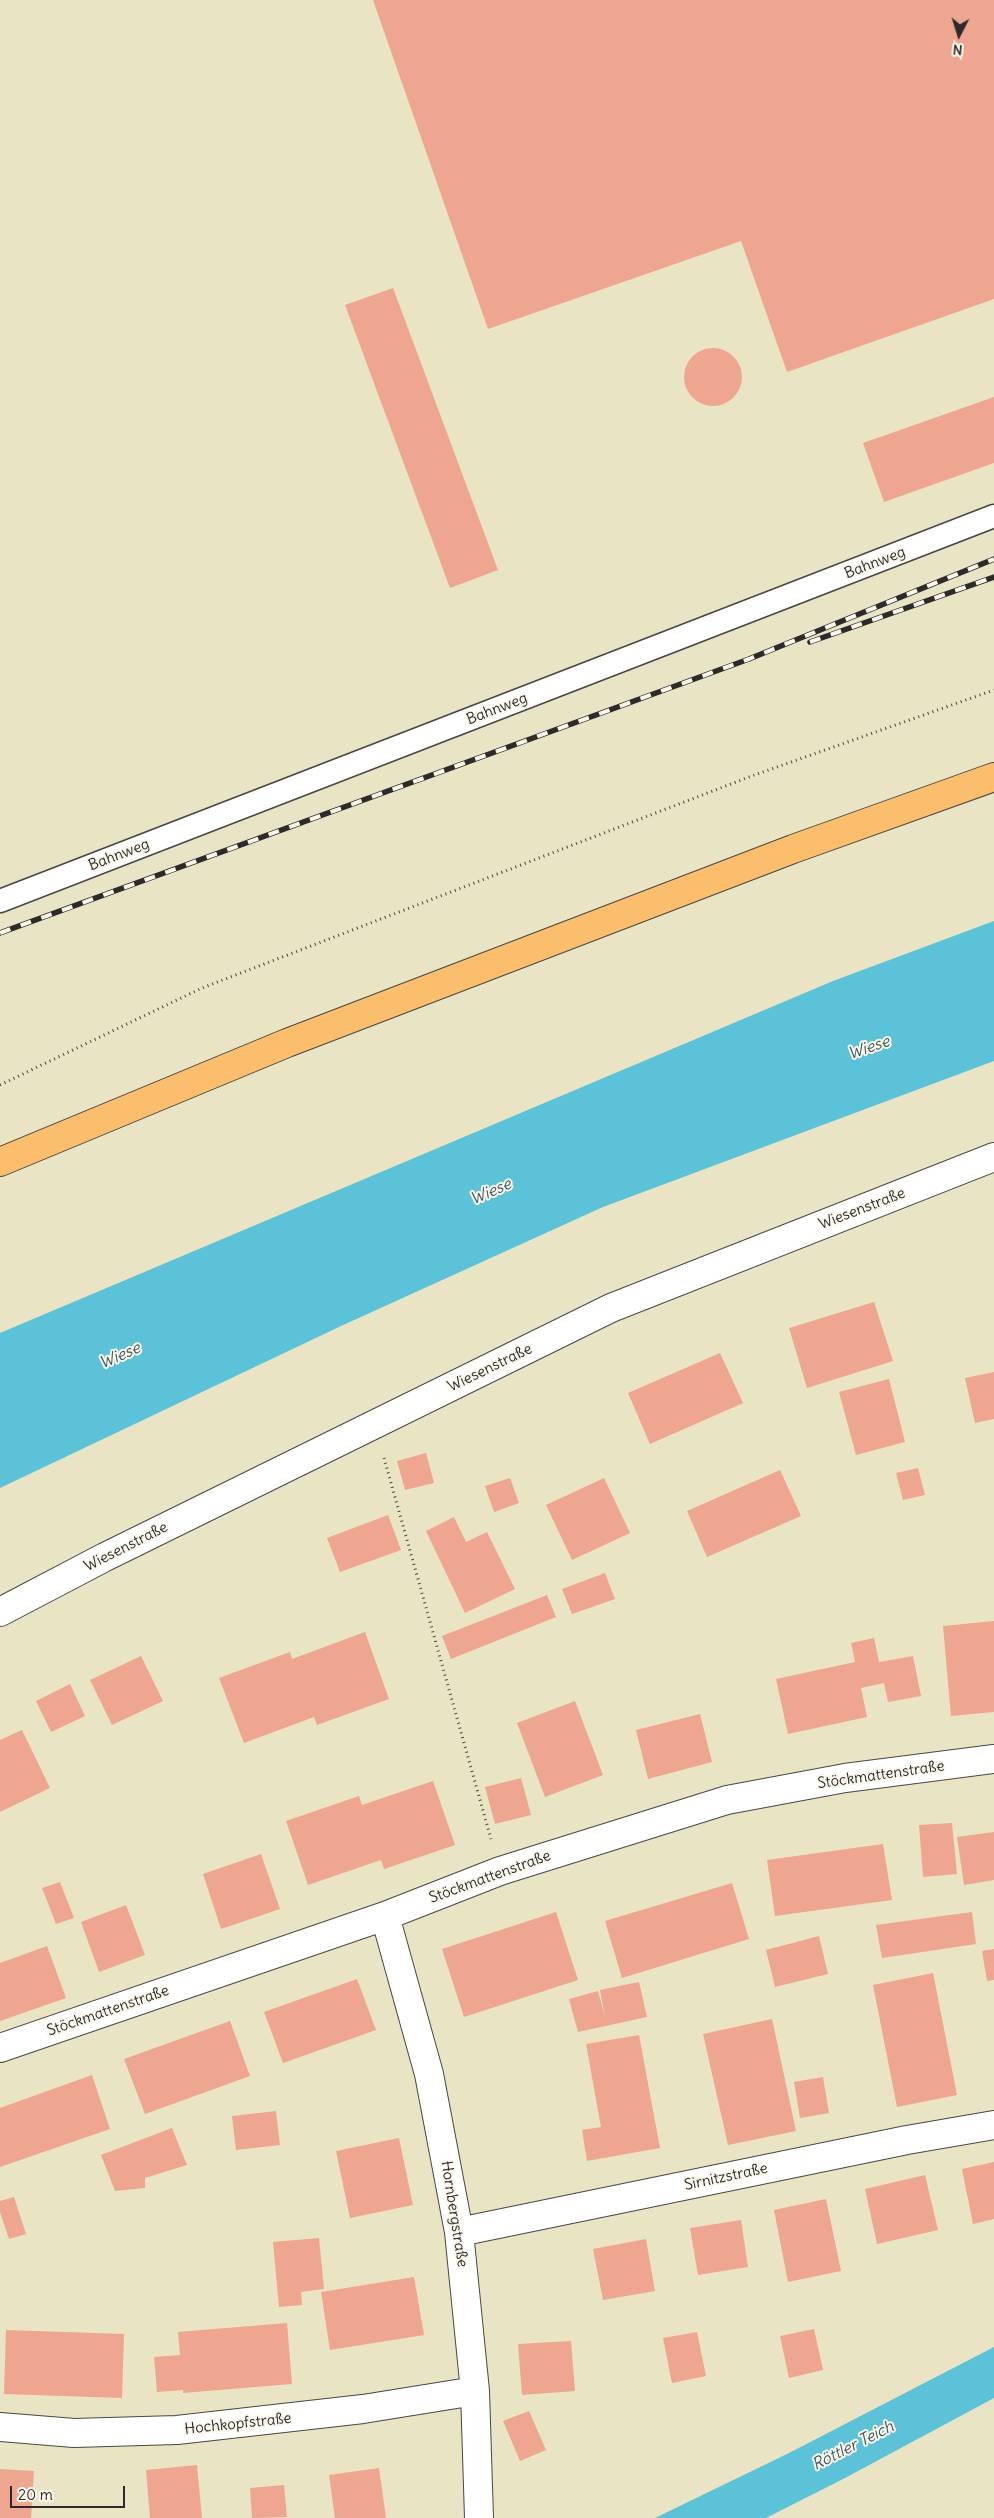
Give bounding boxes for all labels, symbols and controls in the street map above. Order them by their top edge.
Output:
north arrow [934,10,984,60]
text: N [952,41,963,59]
street label: Bahnweg [842,543,908,583]
street label: Bahnweg [464,689,530,729]
street label: Bahnweg [86,835,152,875]
water label: Wiese [846,1032,892,1064]
water label: Wiese [468,1175,514,1209]
street label: Wiesenstraße [816,1184,908,1234]
water label: Wiese [97,1339,143,1373]
street label: Wiesenstraße [445,1340,535,1396]
street label: Wiesenstraße [81,1518,171,1576]
street label: Stöckmattenstraße [816,1757,946,1793]
street label: Stöckmattenstraße [427,1847,553,1907]
street label: Stöckmattenstraße [45,1982,171,2040]
street label: Sirnitzstraße [683,2159,769,2195]
street label: Hornbergstraße [437,2160,471,2268]
street label: Hochkopfstraße [184,2409,292,2439]
water label: Röttler Teich [809,2417,897,2475]
scale bar [12,2476,128,2508]
text: 20 m [18,2485,53,2504]

